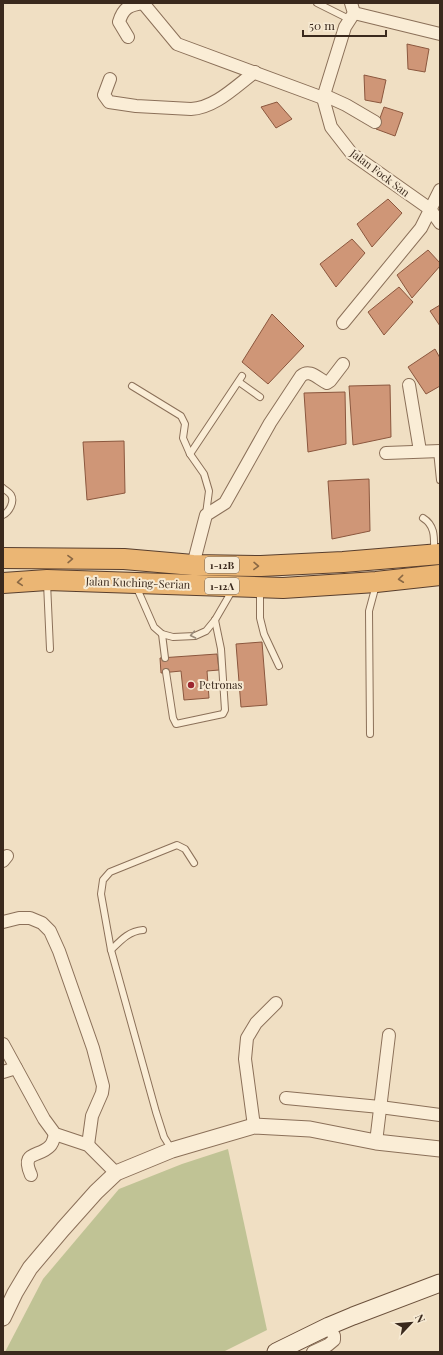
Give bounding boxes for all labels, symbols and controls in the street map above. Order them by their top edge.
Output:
scale bar [303,12,386,38]
text: 50 m [309,17,335,33]
street label: Jalan Fock San [347,145,413,200]
one-way arrow [67,554,73,563]
road number: 1-12B [205,557,239,573]
one-way arrow [253,562,259,570]
street label: Jalan Kuching-Serian [84,573,191,592]
one-way arrow [398,574,404,583]
one-way arrow [17,577,23,586]
road number: 1-12A [205,578,239,594]
one-way arrow [190,630,197,639]
place label: Petronas [199,677,243,692]
marker: Petronas [186,680,196,690]
north arrow [391,1303,431,1343]
text: N [412,1312,429,1325]

